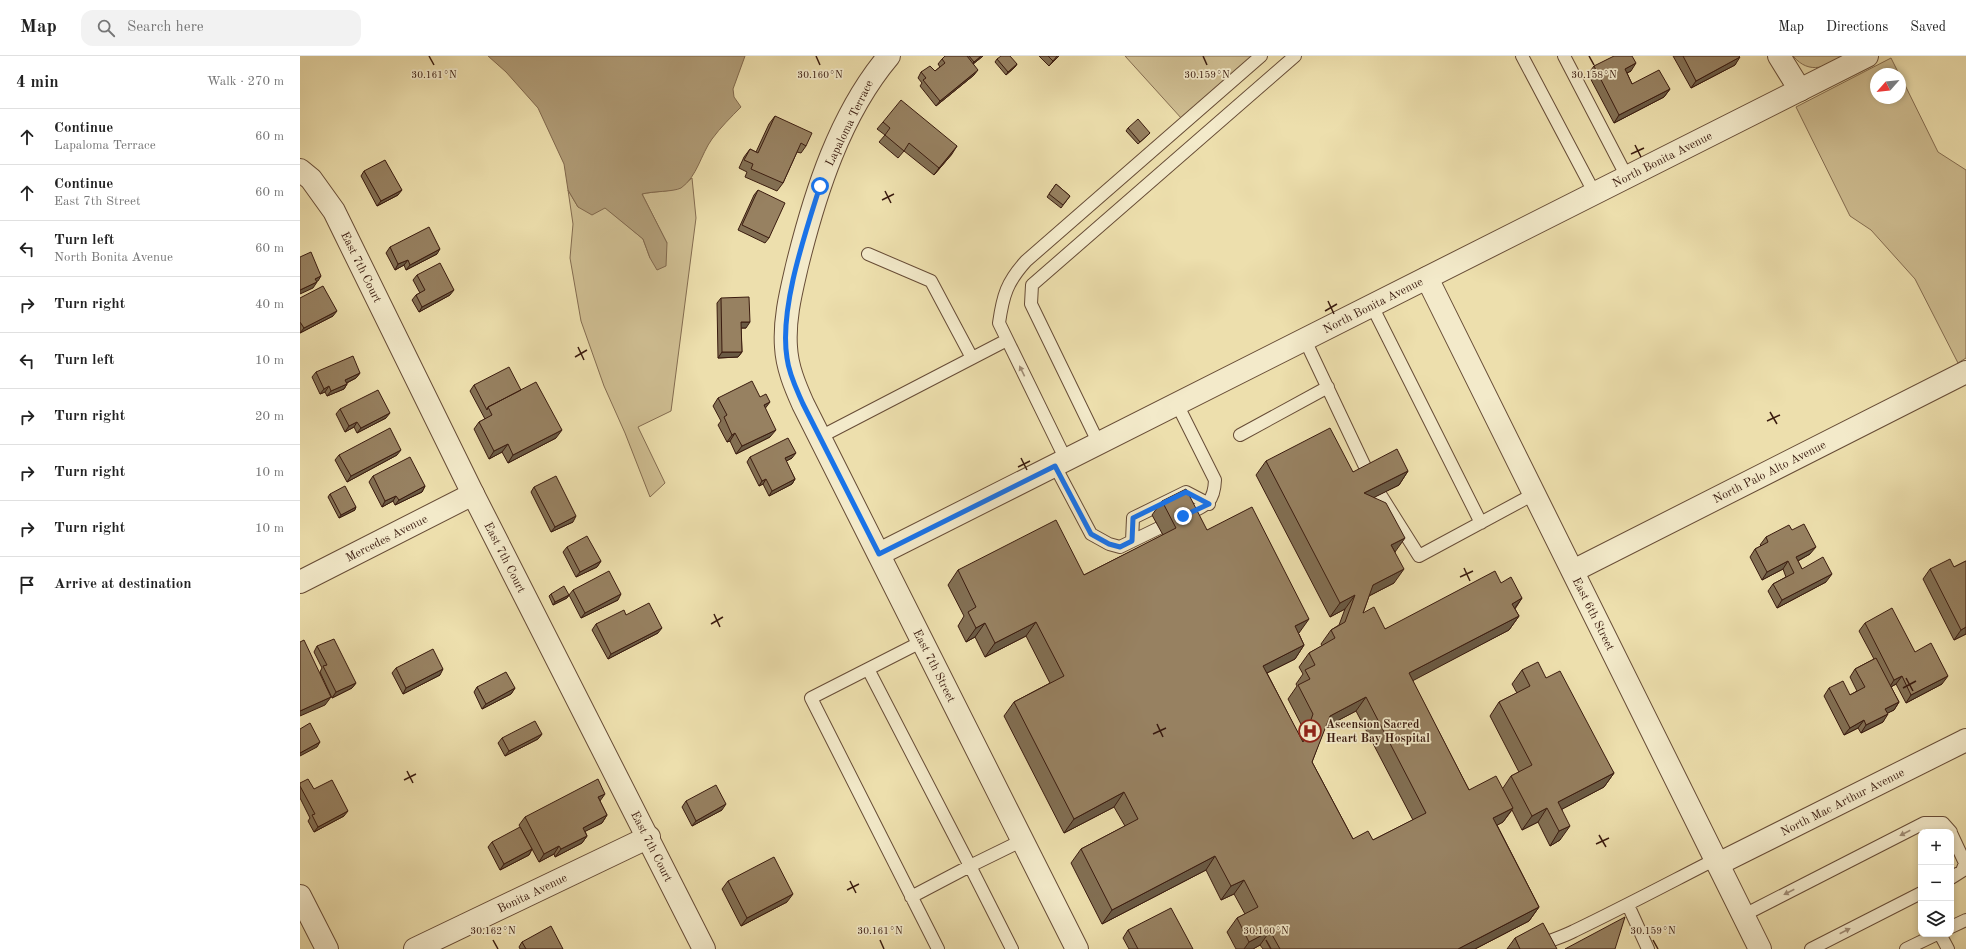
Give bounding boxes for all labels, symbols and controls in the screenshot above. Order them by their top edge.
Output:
search box [81,10,361,46]
icon: search [95,17,117,39]
text: Map [20,18,57,37]
text: Search here [127,20,204,35]
text: Map [1778,20,1804,34]
text: Directions [1826,20,1888,34]
text: Saved [1910,20,1946,34]
north arrow [1870,68,1906,104]
text: 30.161°N [411,70,457,80]
text: 30.160°N [797,70,843,80]
text: 30.159°N [1184,70,1230,80]
text: 30.158°N [1571,70,1617,80]
text: 4 min [16,74,59,91]
text: Walk · 270 m [207,75,284,88]
street label: Lapaloma Terrace [824,78,876,168]
text: Continue [54,121,113,136]
icon: ahead [16,126,38,148]
text: 60 m [255,130,284,143]
street label: North Bonita Avenue [1611,130,1715,190]
text: Lapaloma Terrace [54,139,156,152]
text: Continue [54,177,113,192]
route start [811,177,829,195]
icon: ahead [16,182,38,204]
text: 60 m [255,186,284,199]
text: East 7th Street [54,195,140,208]
street label: East 7th Court [338,230,383,305]
text: Turn left [54,233,114,248]
icon: left [16,238,38,260]
text: 60 m [255,242,284,255]
text: North Bonita Avenue [54,251,173,264]
street label: North Bonita Avenue [1322,276,1425,336]
icon: right [16,294,38,316]
text: Turn right [54,297,125,312]
text: 40 m [255,298,284,311]
icon: left [16,350,38,372]
text: Turn left [54,353,114,368]
text: 10 m [255,354,284,367]
one-way arrow [1019,366,1026,377]
icon: right [16,406,38,428]
text: Turn right [54,409,125,424]
text: 20 m [255,410,284,423]
street label: North Palo Alto Avenue [1711,439,1828,506]
icon: right [16,462,38,484]
text: Turn right [54,465,125,480]
text: 10 m [255,466,284,479]
route end [1174,507,1192,525]
street label: Mercedes Avenue [344,513,430,565]
icon: right [16,518,38,540]
text: Turn right [54,521,125,536]
street label: East 7th Court [481,521,527,595]
text: 10 m [255,522,284,535]
icon: arrive [16,574,38,596]
street label: East 6th Street [1570,576,1616,653]
text: Arrive at destination [54,577,192,592]
street label: East 7th Street [910,628,957,705]
hospital icon: Ascension Sacred Heart Bay Hospital [1297,718,1323,744]
place label: Ascension Sacred Heart Bay Hospital [1326,719,1430,745]
street label: North Mac Arthur Avenue [1779,767,1907,839]
street label: East 7th Court [628,809,674,884]
map controls [1918,829,1954,937]
button: + [1918,829,1954,865]
one-way arrow [1899,830,1910,836]
button: − [1918,865,1954,901]
street label: Bonita Avenue [496,872,570,916]
one-way arrow [1783,889,1795,895]
button: layers [1918,901,1954,937]
text: 30.162°N [470,926,516,936]
text: 30.161°N [857,926,903,936]
text: 30.160°N [1243,926,1289,936]
text: 30.159°N [1630,926,1676,936]
one-way arrow [1840,928,1851,935]

